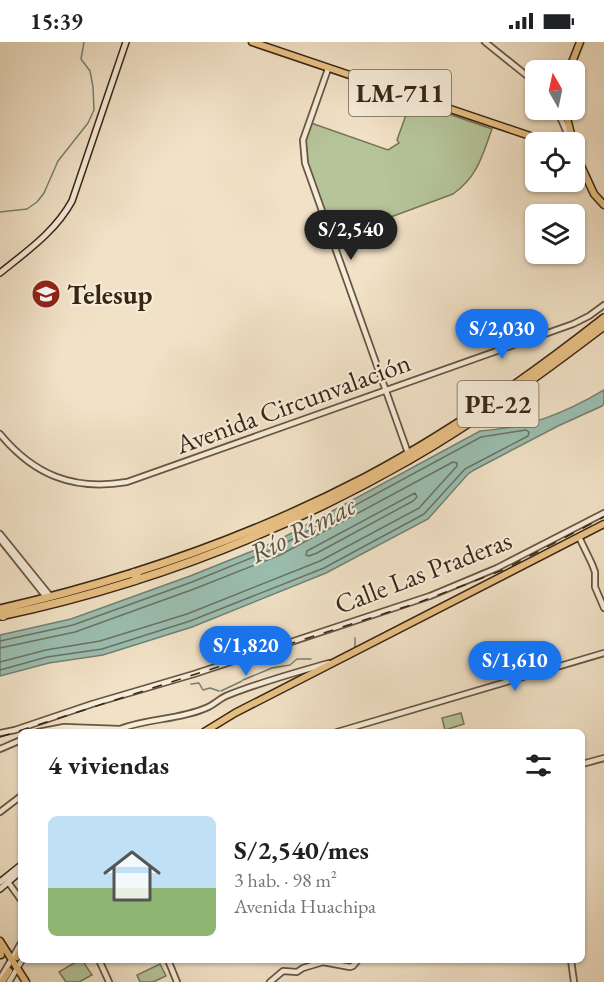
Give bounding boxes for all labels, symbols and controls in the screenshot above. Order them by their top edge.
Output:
text: 15:39 [30,7,83,36]
north arrow [525,60,585,120]
map controls [525,60,585,264]
road number: LM-711 [349,70,451,116]
button: locate [525,132,585,192]
button: layers [525,204,585,264]
pin: S/2,540 [296,210,406,261]
text: S/2,540 [318,216,384,242]
place label: Telesup [67,277,153,312]
school or university icon: Telesup [30,278,62,310]
pin: S/2,030 [447,309,557,360]
text: S/2,030 [469,315,535,341]
street label: Avenida Circunvalación [170,344,415,462]
road number: PE-22 [458,381,538,427]
water label: Río Rímac [243,486,362,571]
street label: Calle Las Praderas [329,522,517,622]
pin: S/1,820 [191,626,301,677]
text: S/1,820 [213,632,279,658]
pin: S/1,610 [460,641,570,692]
text: S/1,610 [482,647,548,673]
text: 4 viviendas [48,748,169,782]
icon: filters [522,749,555,782]
text: S/2,540/mes [234,833,369,867]
icon: home [96,840,168,912]
text: 3 hab. · 98 m² [234,867,337,893]
text: Avenida Huachipa [234,893,376,919]

